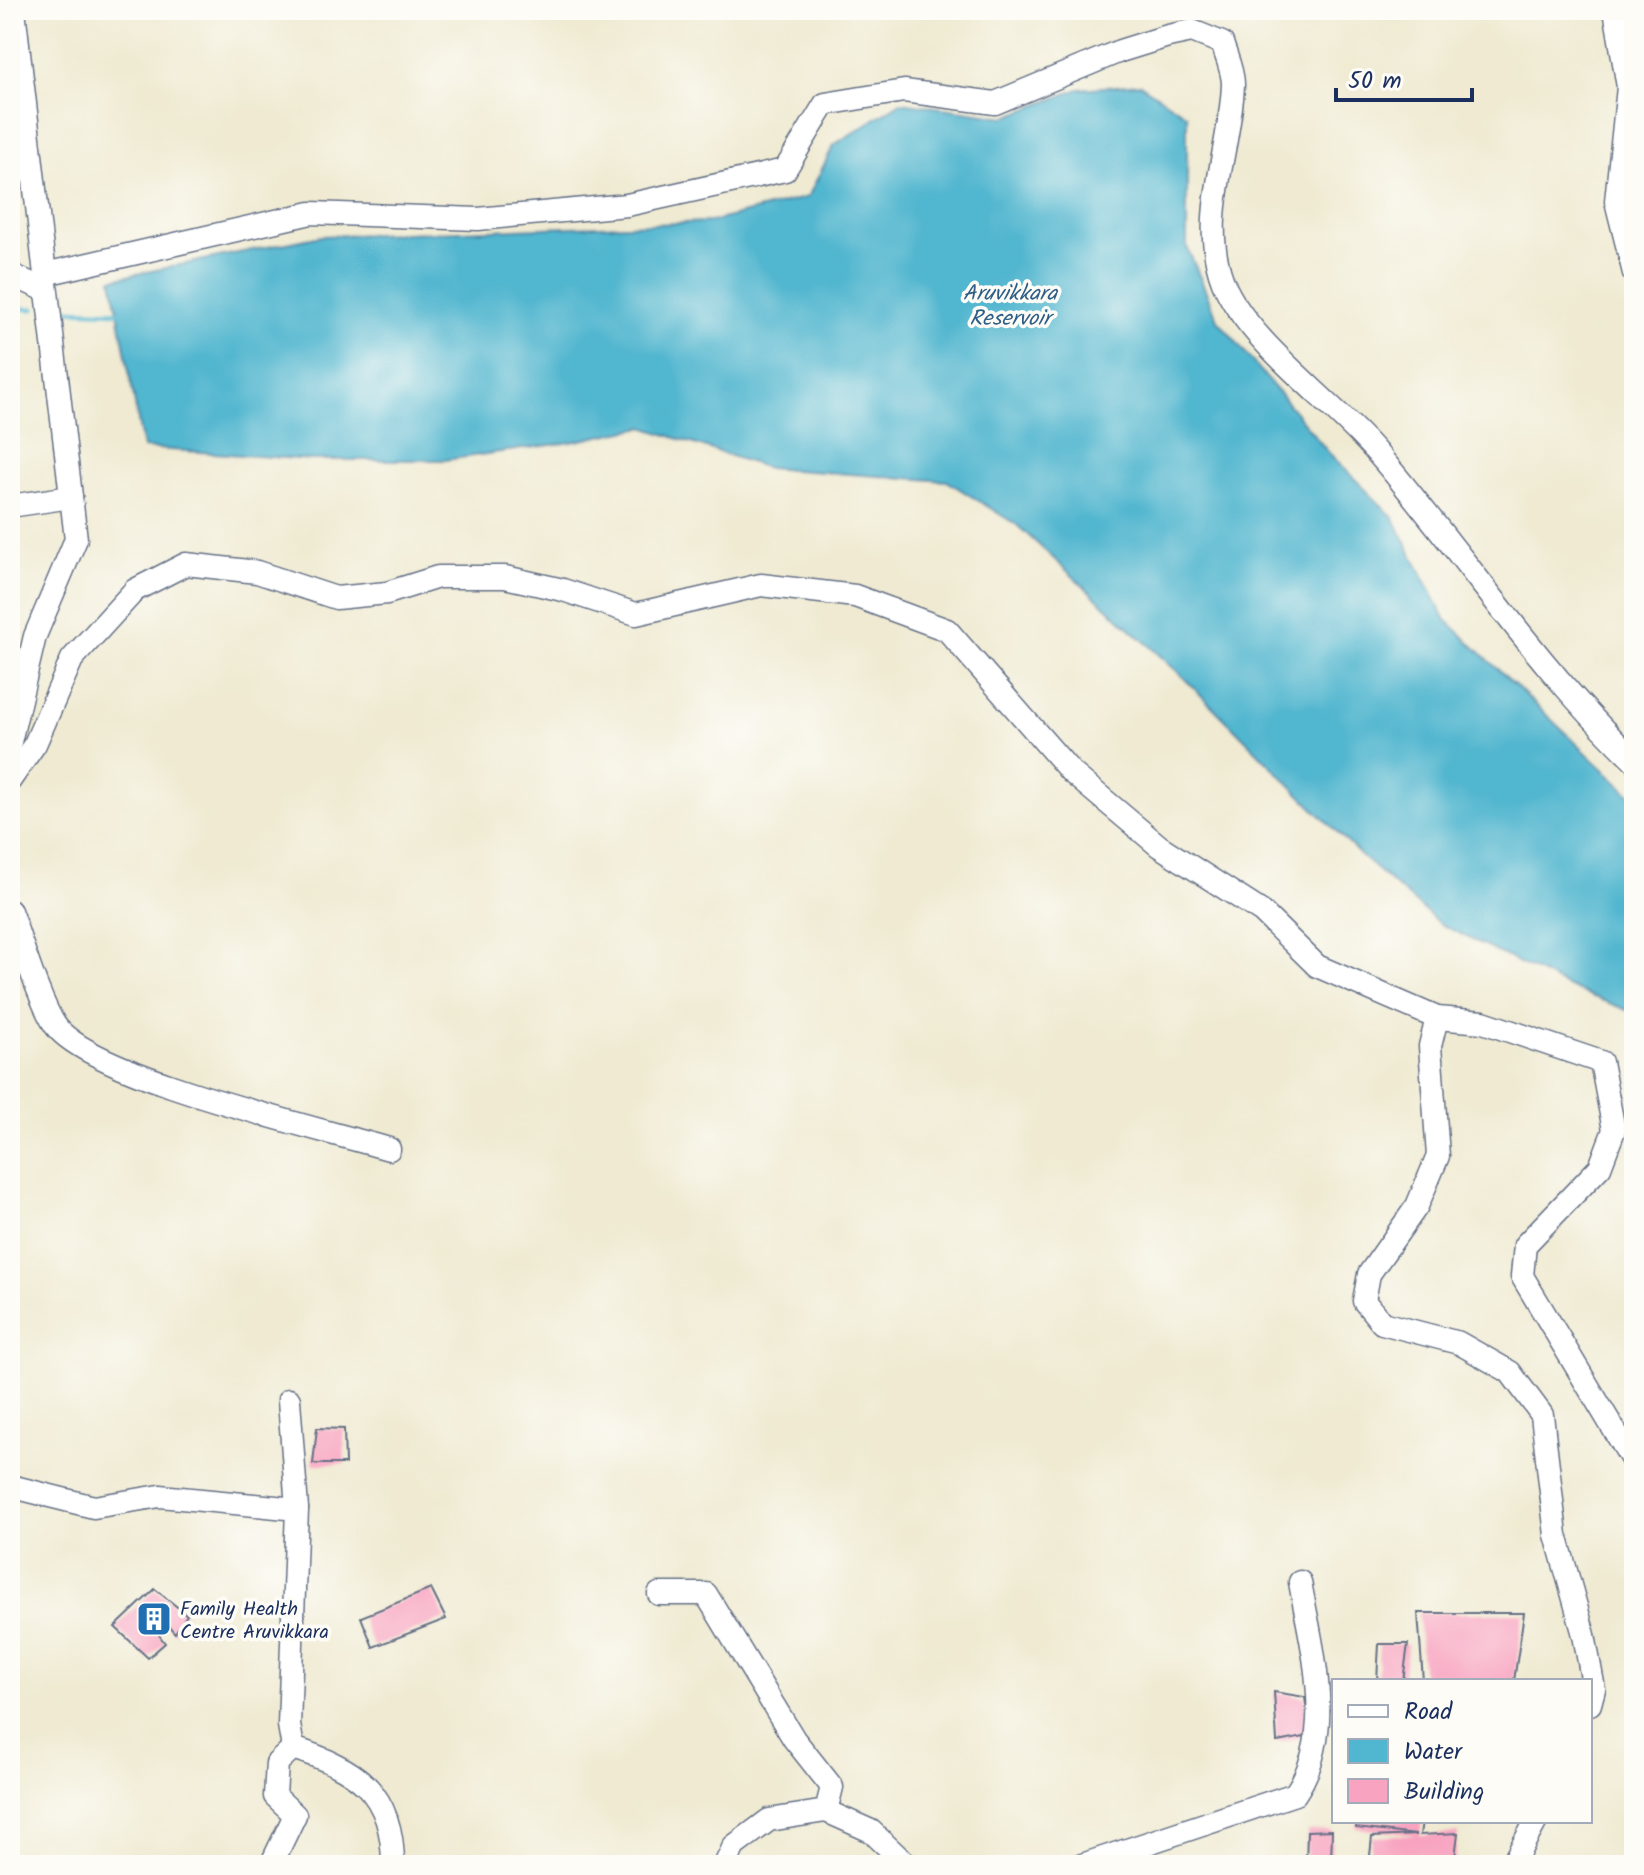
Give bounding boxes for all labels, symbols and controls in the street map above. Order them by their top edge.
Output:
scale bar [1336,52,1472,102]
text: 50 m [1348,62,1402,101]
water label: Aruvikkara Reservoir [963,277,1059,337]
place label: Family Health Centre Aruvikkara [180,1594,329,1649]
building icon: Family Health Centre Aruvikkara [135,1600,173,1638]
legend [1332,1679,1592,1823]
text: Road [1404,1693,1453,1732]
text: Water [1404,1733,1464,1772]
text: Building [1404,1773,1484,1812]

